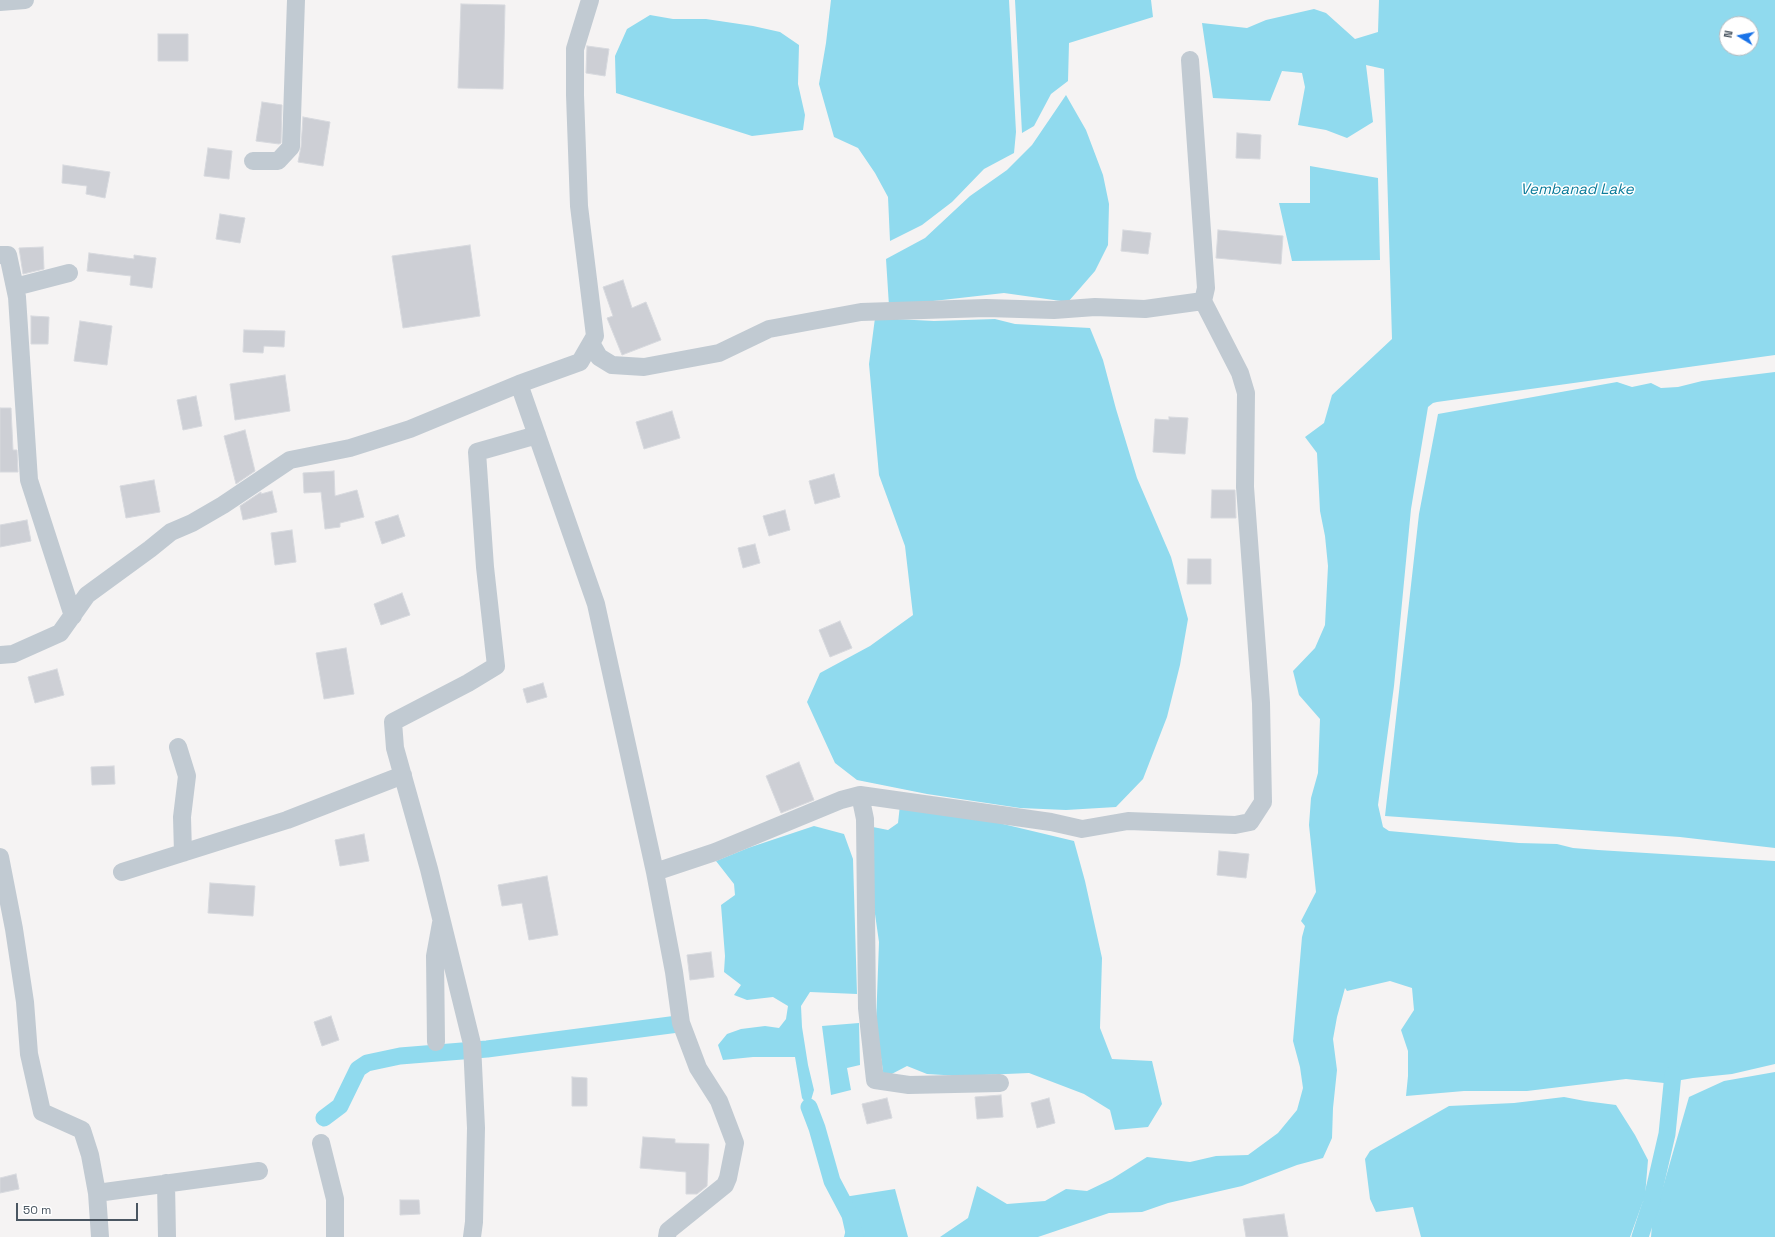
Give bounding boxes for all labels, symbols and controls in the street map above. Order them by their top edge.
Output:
north arrow [1719,16,1759,56]
text: N [1721,29,1736,39]
water label: Vembanad Lake [1520,181,1634,199]
scale bar [18,1195,140,1221]
text: 50 m [23,1202,51,1218]

